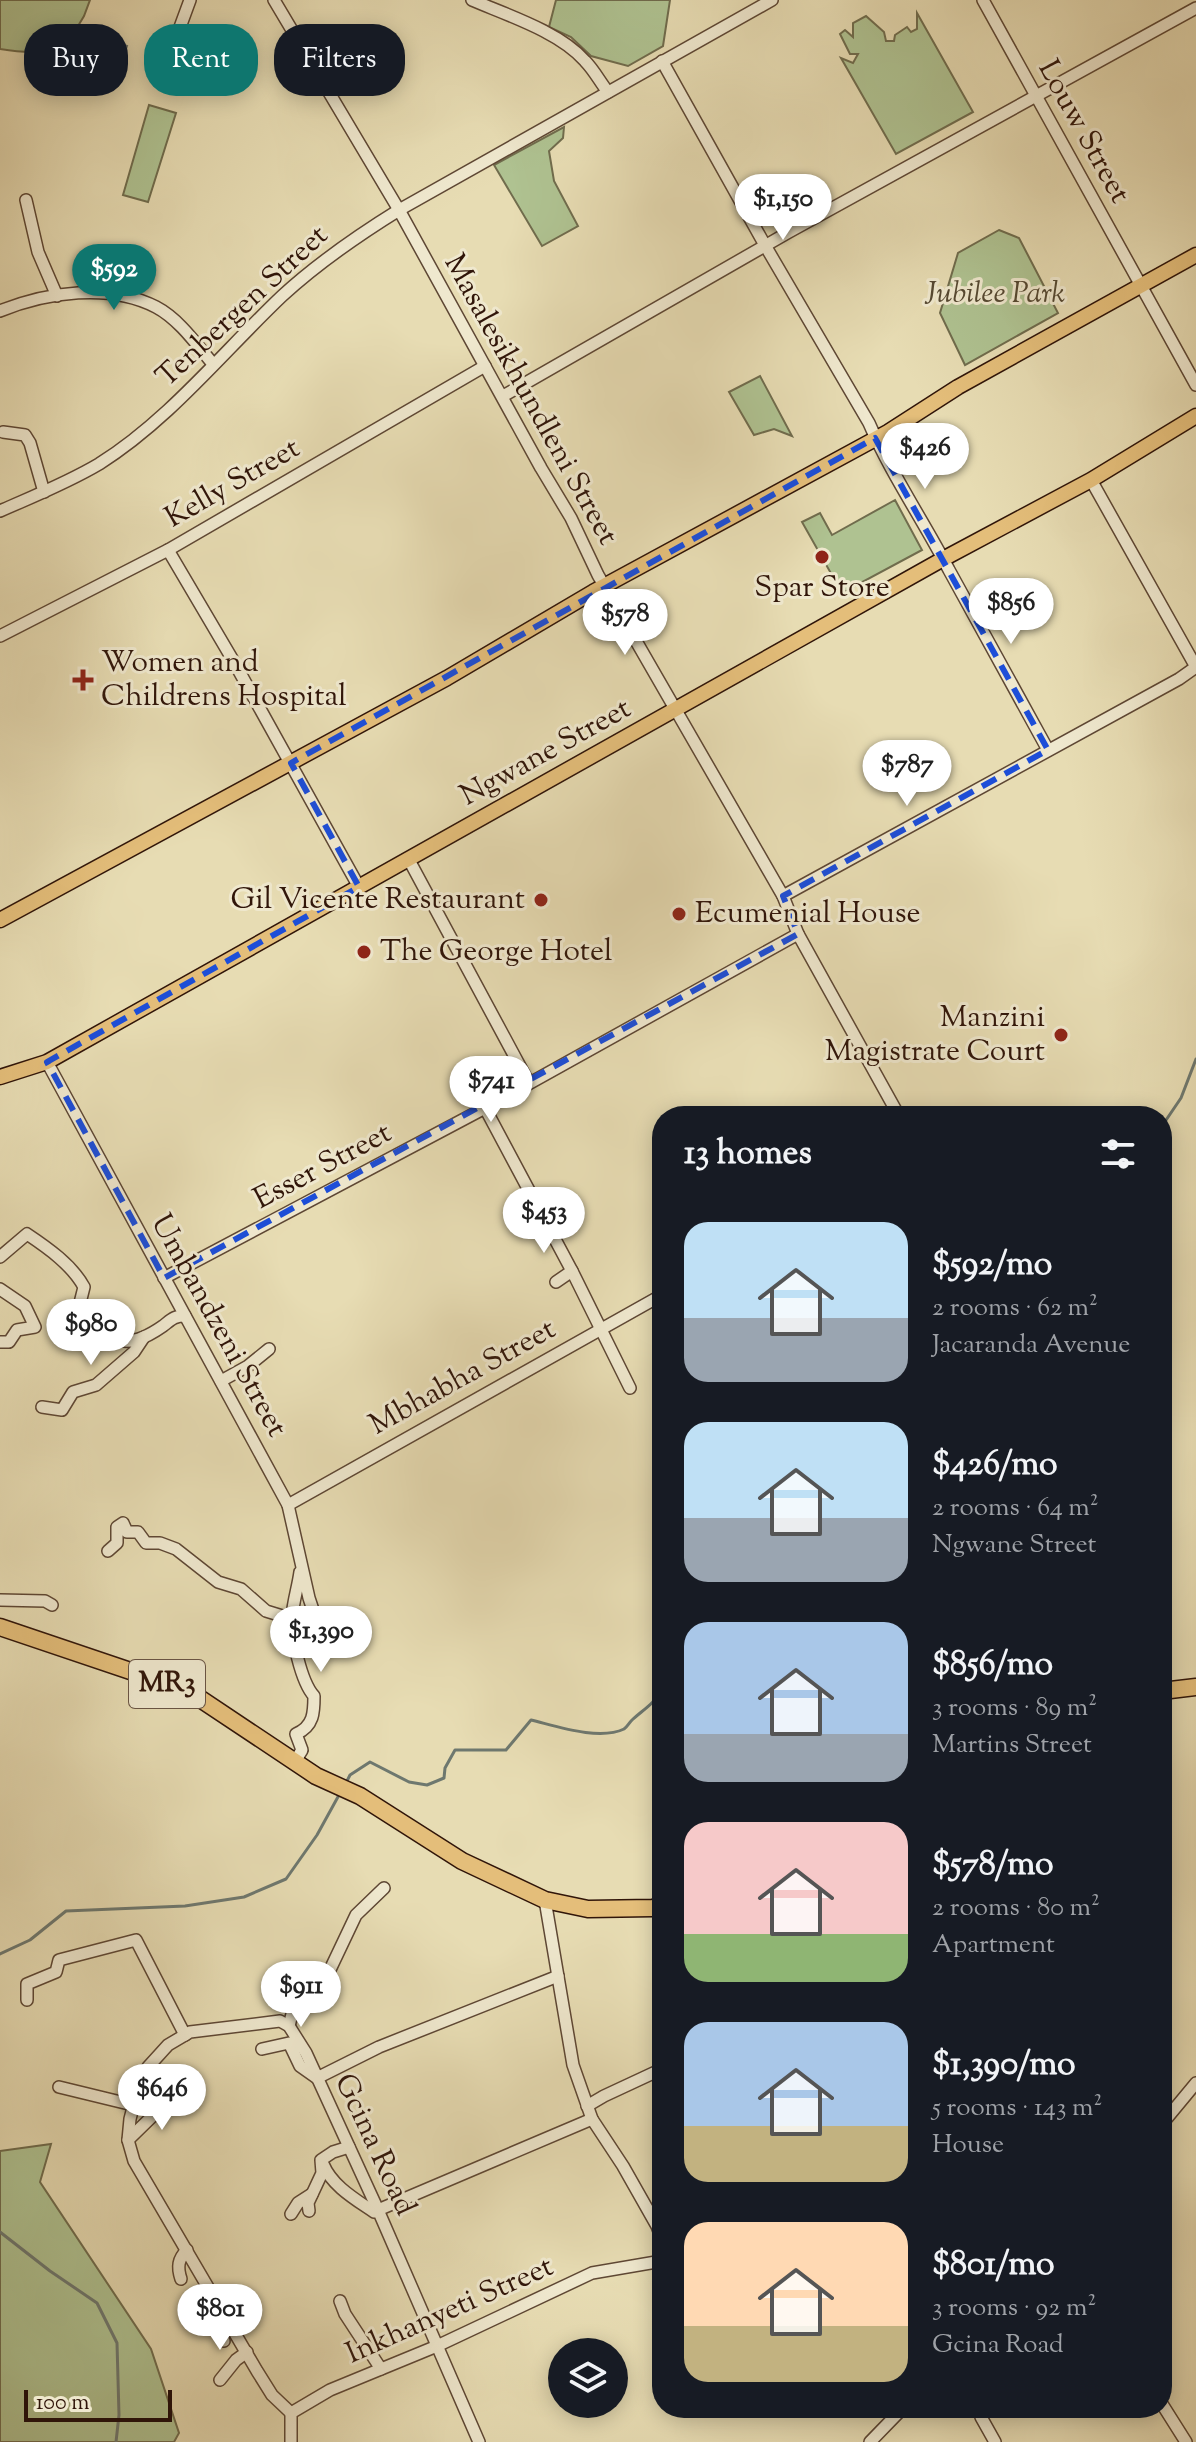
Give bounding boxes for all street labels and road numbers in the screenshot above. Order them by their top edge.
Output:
street label: Louw Street [1026,52,1140,212]
street label: Tenbergen Street [147,216,339,398]
street label: Masalesikhundleni Street [432,247,628,553]
street label: Kelly Street [158,428,308,540]
street label: Ngwane Street [453,688,639,818]
street label: Esser Street [246,1113,400,1221]
street label: Umbandzeni Street [139,1207,297,1445]
street label: Mbhabha Street [362,1309,564,1447]
road number: MR3 [129,1660,205,1708]
street label: Gcina Road [322,2067,426,2223]
street label: Inkhanyeti Street [339,2246,561,2376]

